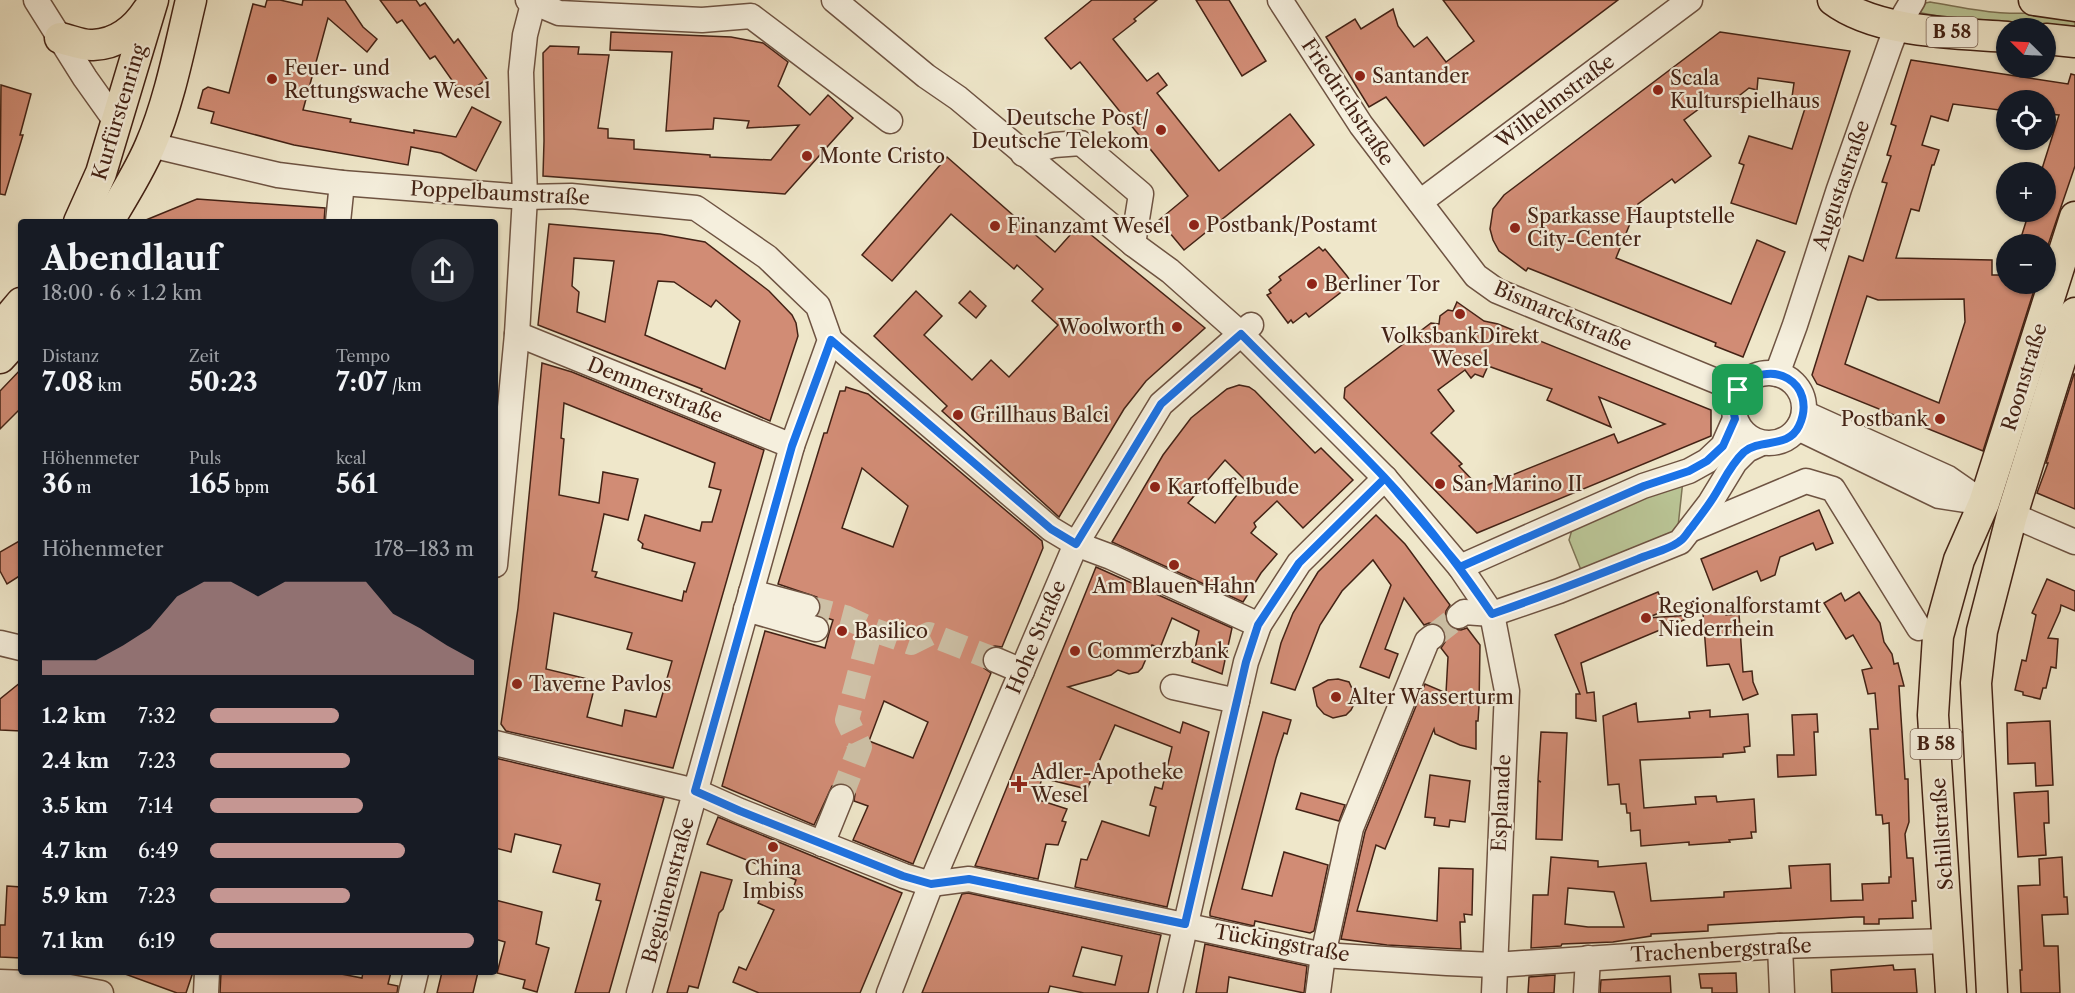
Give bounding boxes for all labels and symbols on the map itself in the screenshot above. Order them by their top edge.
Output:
road number: B 58 [1926,17,1978,47]
north arrow [1996,18,2056,78]
street label: Friedrichstraße [1297,34,1399,170]
street label: Kurfürstenring [87,41,151,183]
street label: Wilhelmstraße [1490,49,1619,154]
place label: Feuer- und Rettungswache Wesel [284,56,490,103]
place label: Santander [1372,64,1469,88]
place label: Scala Kulturspielhaus [1670,66,1820,113]
marker: Santander [1353,69,1367,83]
marker: Feuer- und Rettungswache Wesel [265,72,279,86]
marker: Scala Kulturspielhaus [1651,83,1665,97]
place label: Deutsche Post/ Deutsche Telekom [971,106,1149,153]
street label: Augustastraße [1807,117,1874,254]
marker: Deutsche Post/ Deutsche Telekom [1154,123,1168,137]
place label: Monte Cristo [819,144,945,168]
marker: Monte Cristo [800,149,814,163]
street label: Poppelbaumstraße [410,176,590,210]
place label: Sparkasse Hauptstelle City-Center [1527,204,1735,251]
place label: Postbank/Postamt [1206,213,1377,237]
place label: Finanzamt Wesel [1007,214,1170,238]
marker: Postbank/Postamt [1187,218,1201,232]
marker: Finanzamt Wesel [988,219,1002,233]
marker: Sparkasse Hauptstelle City-Center [1508,221,1522,235]
place label: Berliner Tor [1324,272,1440,296]
street label: Bismarckstraße [1490,276,1636,356]
marker: Berliner Tor [1305,277,1319,291]
marker: VolksbankDirekt Wesel [1453,307,1467,321]
place label: Woolworth [1057,315,1165,339]
marker: Woolworth [1170,320,1184,334]
street label: Roonstraße [1996,320,2052,434]
place label: VolksbankDirekt Wesel [1380,324,1539,371]
street label: Demmerstraße [584,352,726,428]
pin [1712,364,1763,415]
place label: Grillhaus Balci [970,403,1109,427]
place label: Postbank [1841,407,1929,431]
marker: Grillhaus Balci [951,408,965,422]
marker: Postbank [1933,412,1947,426]
place label: San Marino II [1452,472,1583,496]
place label: Kartoffelbude [1167,475,1299,499]
marker: San Marino II [1433,477,1447,491]
marker: Kartoffelbude [1148,480,1162,494]
marker: Am Blauen Hahn [1167,558,1181,572]
place label: Am Blauen Hahn [1091,574,1256,598]
street label: Hohe Straße [1001,577,1071,697]
place label: Regionalforstamt Niederrhein [1658,594,1821,641]
marker: Regionalforstamt Niederrhein [1639,611,1653,625]
place label: Basilico [854,619,928,643]
marker: Basilico [835,624,849,638]
place label: Commerzbank [1087,639,1230,663]
marker: Commerzbank [1068,644,1082,658]
place label: Taverne Pavlos [529,672,672,696]
marker: Taverne Pavlos [510,677,524,691]
place label: Alter Wasserturm [1347,685,1514,709]
marker: Alter Wasserturm [1329,690,1343,704]
road number: B 58 [1910,729,1962,759]
street label: Esplanade [1486,754,1516,852]
place label: Adler-Apotheke Wesel [1030,760,1183,807]
marker: Adler-Apotheke Wesel [1012,777,1026,791]
street label: Schillstraße [1926,777,1958,891]
street label: Beguinenstraße [637,814,699,966]
marker: China Imbiss [766,840,780,854]
place label: China Imbiss [742,856,804,903]
street label: Tückingstraße [1212,919,1352,967]
street label: Trachenbergstraße [1630,933,1812,967]

